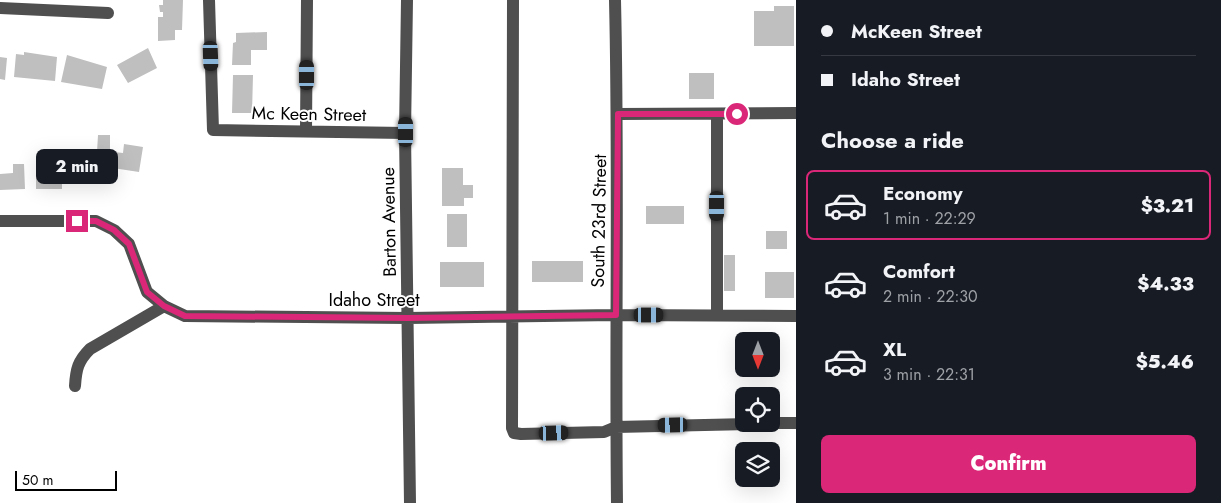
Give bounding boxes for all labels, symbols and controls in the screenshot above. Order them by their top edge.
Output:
text: McKeen Street [851,18,982,45]
car [202,41,219,71]
car [299,60,314,90]
text: Idaho Street [851,66,960,93]
street label: Mc Keen Street [252,100,367,128]
route start [726,103,748,125]
car [398,117,413,147]
text: Choose a ride [821,124,964,156]
callout: 2 min [36,148,118,184]
street label: South 23rd Street [585,154,613,288]
text: 2 min [56,155,98,178]
street label: Barton Avenue [375,167,403,277]
text: Economy [883,180,963,207]
icon: car [823,183,868,228]
car [709,191,724,221]
text: $3.21 [1141,192,1194,219]
text: 1 min · 22:29 [883,207,976,230]
route end [66,210,88,232]
text: Comfort [883,258,955,285]
icon: car [823,261,868,306]
text: $4.33 [1137,270,1194,297]
text: 2 min · 22:30 [883,285,978,308]
street label: Idaho Street [329,287,420,313]
car [634,308,664,323]
north arrow [735,332,780,378]
map controls [735,332,780,487]
text: XL [883,336,906,363]
icon: car [823,339,868,384]
text: $5.46 [1136,348,1194,375]
text: 3 min · 22:31 [883,363,975,386]
button: locate [735,387,780,432]
car [657,417,688,433]
car [538,425,569,441]
button: Confirm [821,435,1196,493]
button: layers [735,442,780,487]
scale bar [15,468,118,491]
text: 50 m [22,470,53,490]

